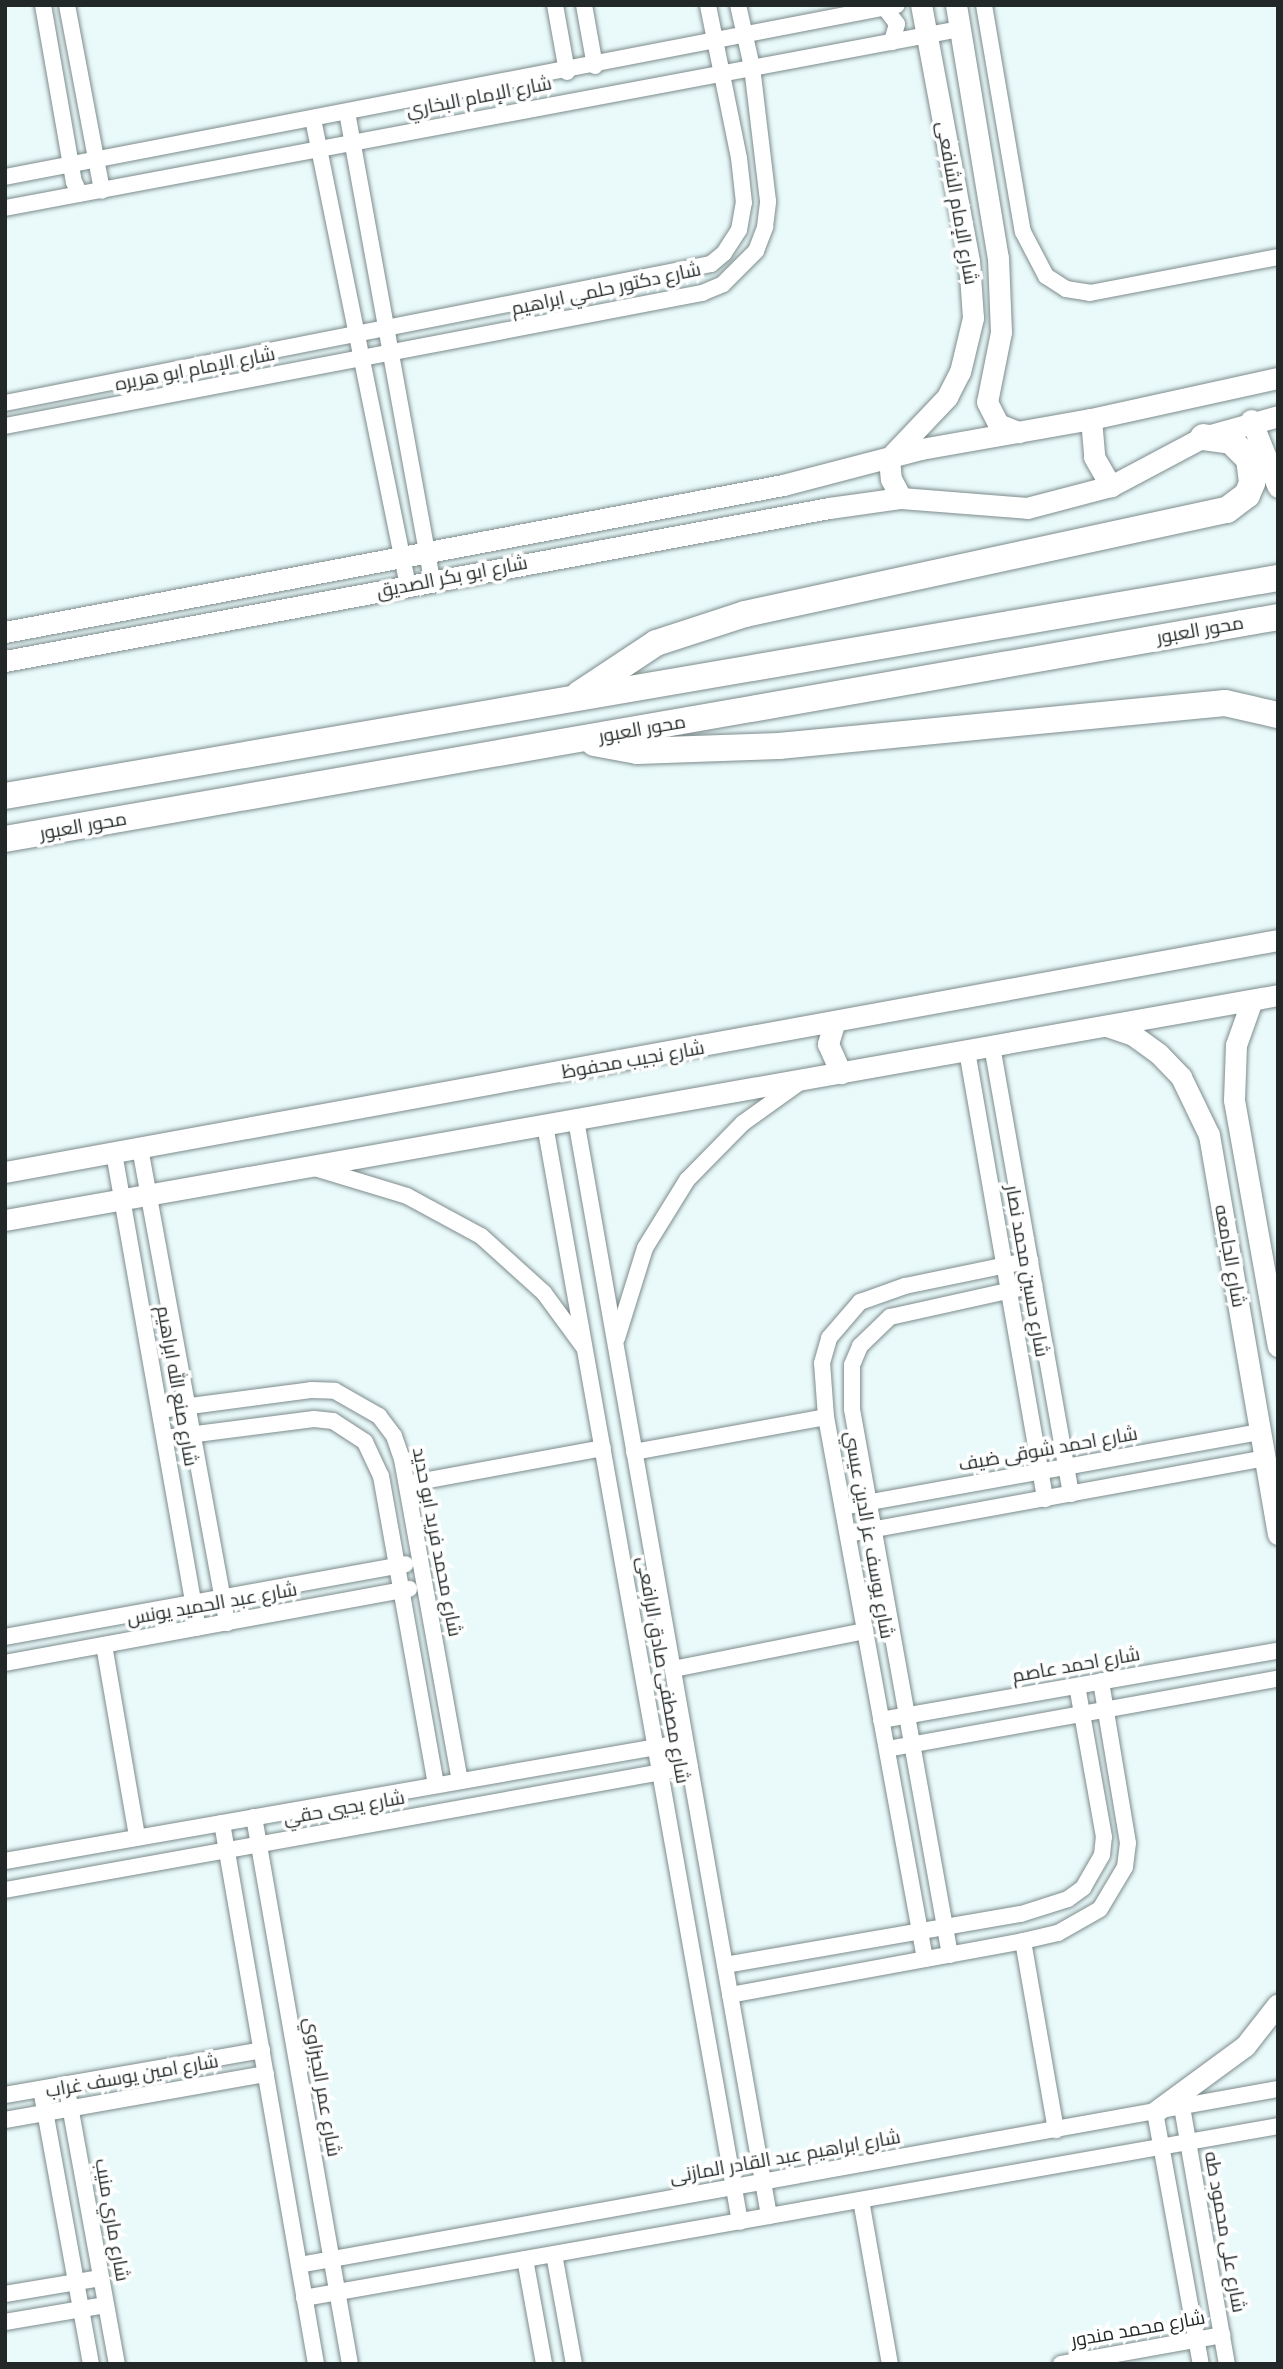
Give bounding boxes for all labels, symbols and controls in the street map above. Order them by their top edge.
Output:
street label: شارع الإمام البخاري [404,72,554,122]
street label: شارع الإمام الشافعى [931,120,983,286]
street label: شارع دكتور حلمي ابراهيم [509,258,703,320]
street label: شارع الإمام ابو هريره [113,342,277,396]
street label: شارع ابو بكر الصديق [374,551,530,603]
street label: محور العبور [1155,611,1245,649]
street label: محور العبور [597,710,687,748]
street label: محور العبور [38,807,128,845]
street label: شارع نجيب محفوظ [560,1036,706,1084]
street label: شارع حسين محمد نصار [1001,1183,1053,1359]
street label: شارع الجامعه [1210,1203,1250,1309]
street label: شارع صنع الله ابراهيم [152,1304,202,1468]
street label: شارع احمد شوقى ضيف [957,1422,1139,1476]
street label: شارع يوسف عز الدين عيسي [839,1429,899,1641]
street label: شارع محمد فريد ابو حديد [407,1445,467,1639]
street label: شارع مصطفى صادق الرافعى [632,1555,694,1785]
street label: شارع عبد الحميد يونس [125,1578,299,1630]
street label: شارع احمد عاصم [1010,1643,1142,1687]
street label: شارع يحيي حقي [282,1786,406,1830]
street label: شارع عمر الجيزاوي [299,2016,345,2158]
street label: شارع امين يوسف غراب [44,2050,220,2102]
street label: شارع ابراهيم عبد القادر المازنى [668,2125,902,2189]
street label: شارع على محمود طه [1200,2150,1250,2314]
street label: شارع ماري منيب [90,2157,134,2283]
street label: شارع محمد مندور [1069,2306,1207,2352]

